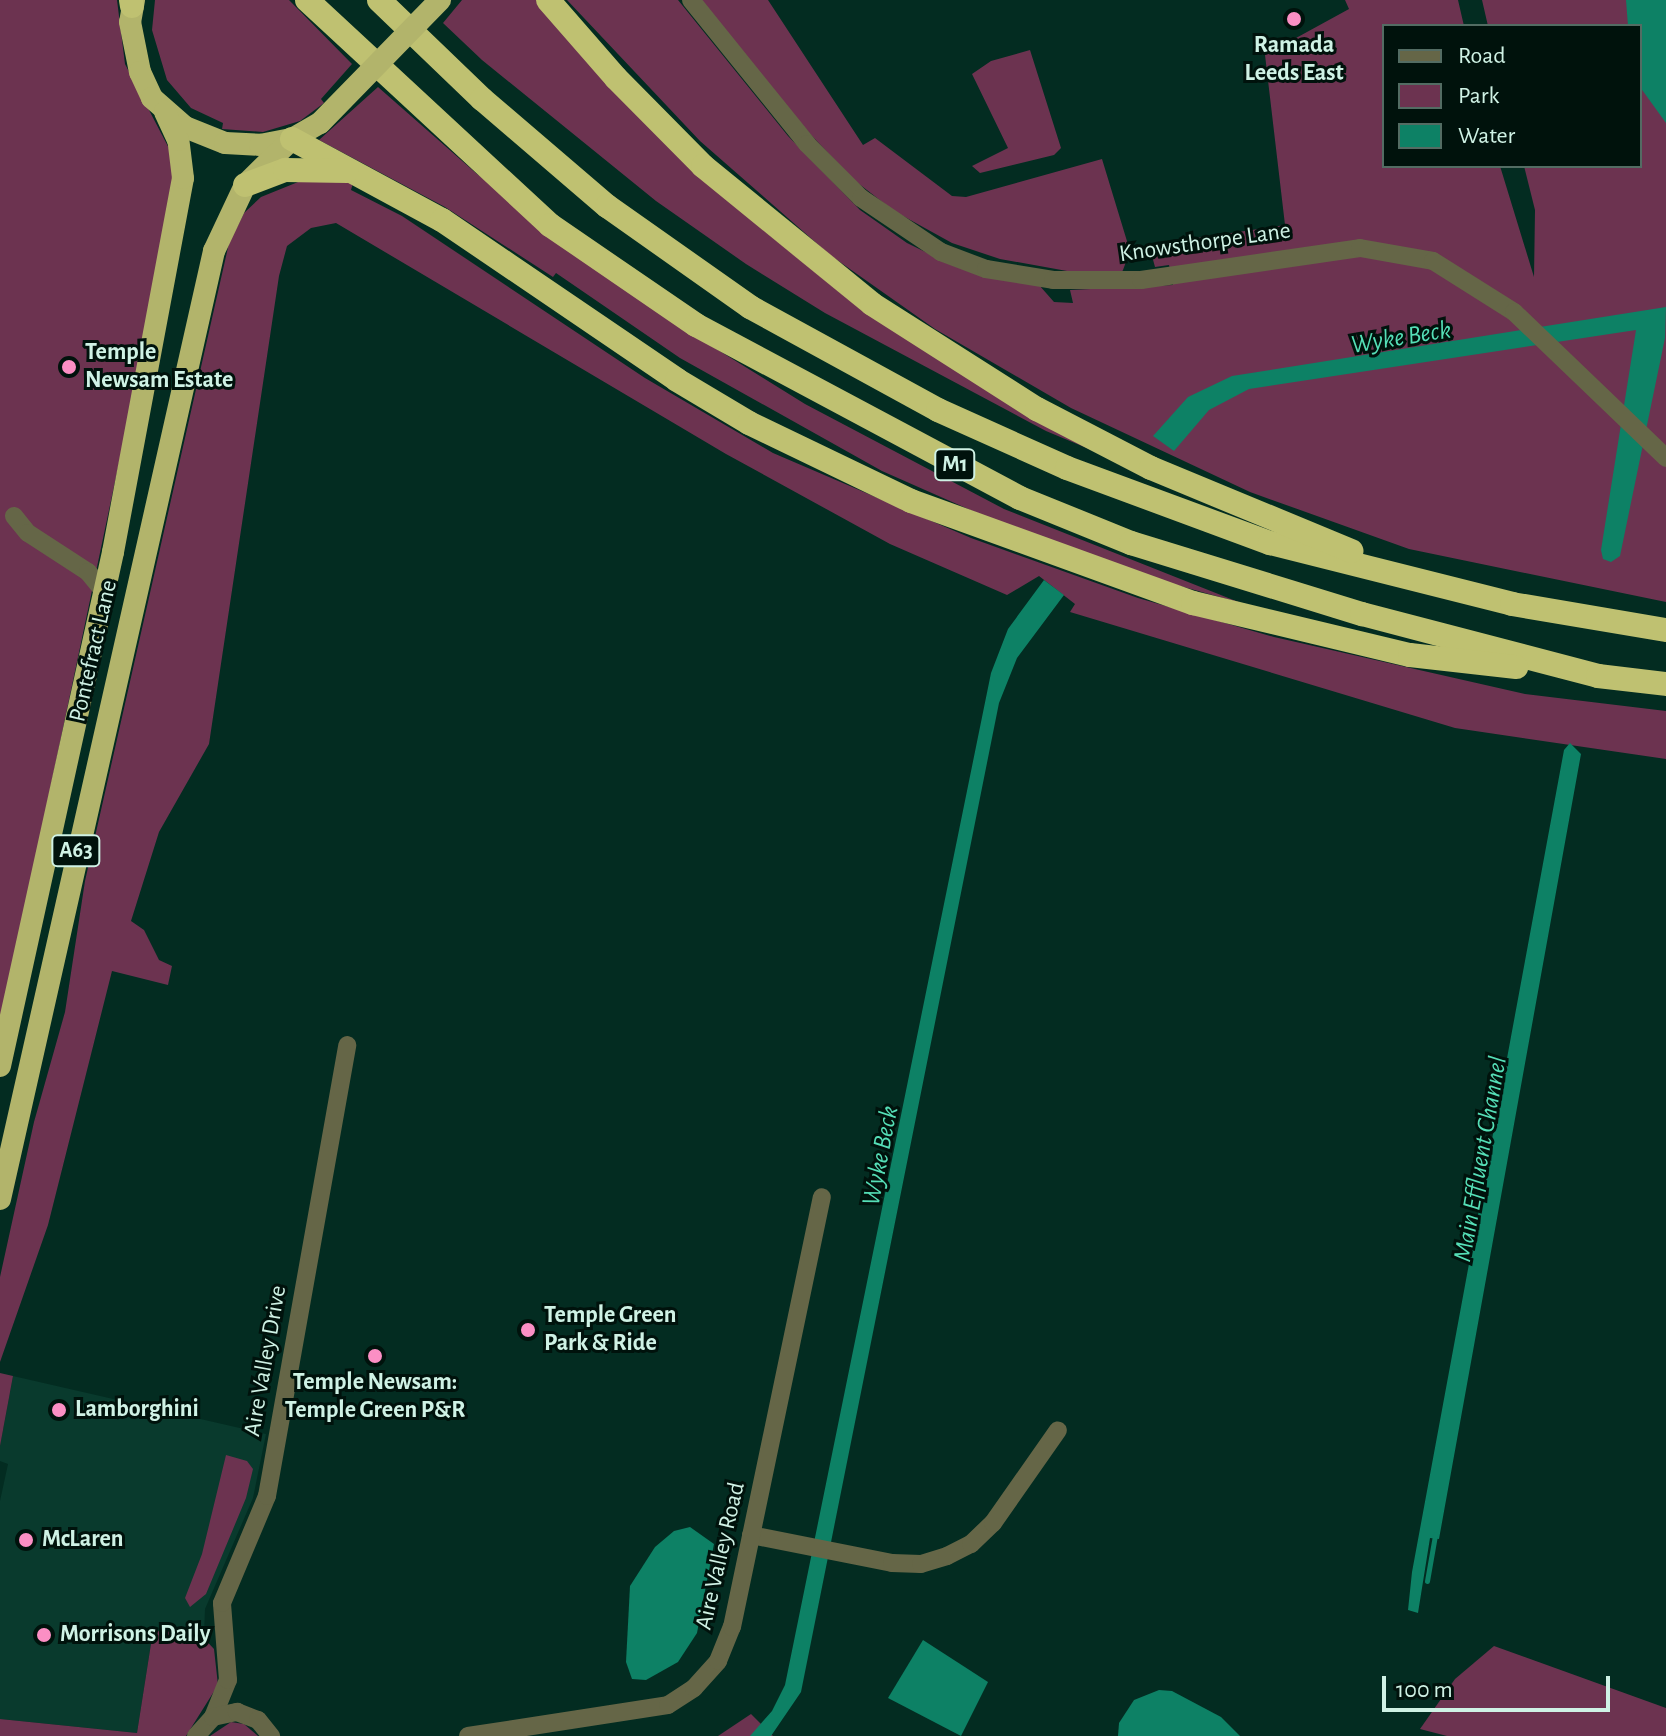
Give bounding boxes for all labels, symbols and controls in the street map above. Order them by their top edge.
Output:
marker: Ramada Leeds East [1285,10,1303,28]
legend [1382,24,1642,168]
place label: Ramada Leeds East [1244,32,1344,88]
text: Road [1458,44,1506,68]
text: Park [1458,84,1499,108]
text: Water [1458,124,1515,148]
street label: Knowsthorpe Lane [1117,217,1293,269]
water label: Wyke Beck [1349,315,1453,361]
place label: Temple Newsam Estate [85,339,233,395]
marker: Temple Newsam Estate [60,358,78,376]
road number: M1 [933,447,977,483]
street label: Pontefract Lane [64,577,124,725]
road number: A63 [50,833,102,869]
water label: Main Effluent Channel [1448,1054,1514,1264]
water label: Wyke Beck [856,1103,906,1209]
street label: Aire Valley Drive [239,1283,293,1439]
place label: Temple Green Park & Ride [544,1302,677,1358]
marker: Temple Green Park & Ride [519,1321,537,1339]
marker: Temple Newsam: Temple Green P&R [366,1347,384,1365]
place label: Temple Newsam: Temple Green P&R [285,1369,465,1425]
place label: Lamborghini [75,1396,199,1424]
marker: Lamborghini [50,1401,68,1419]
street label: Aire Valley Road [690,1479,752,1633]
place label: McLaren [42,1526,124,1554]
marker: McLaren [17,1531,35,1549]
place label: Morrisons Daily [60,1621,210,1649]
marker: Morrisons Daily [35,1626,53,1644]
scale bar [1386,1660,1614,1710]
text: 100 m [1396,1678,1453,1702]

